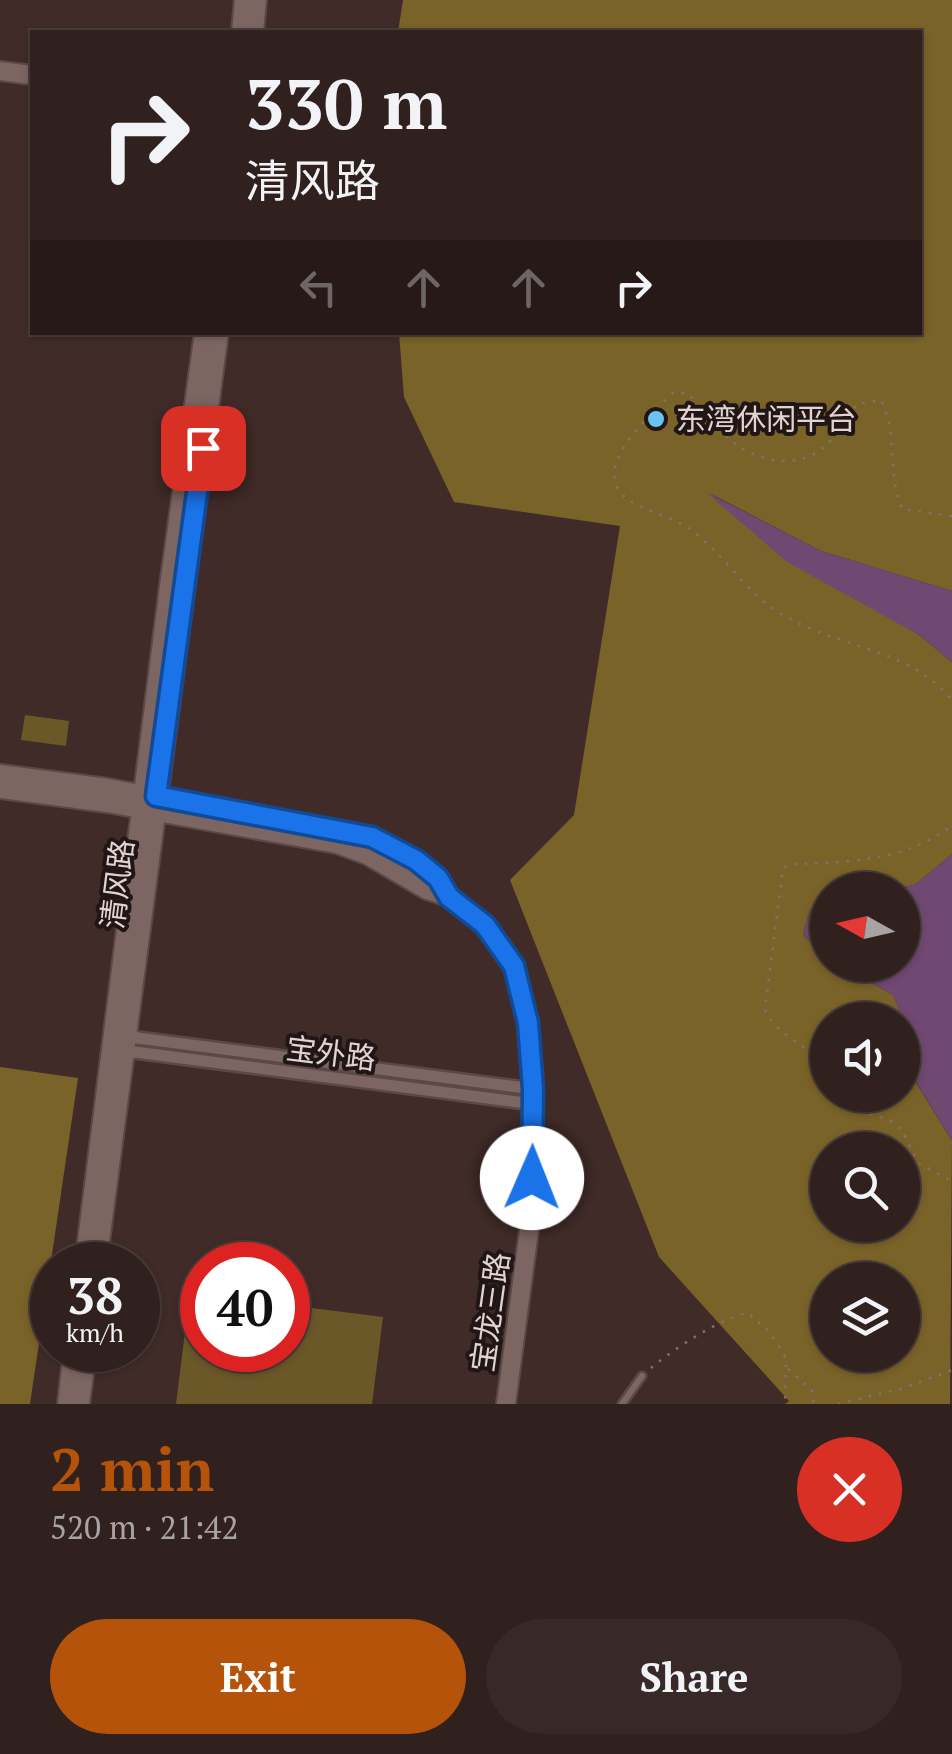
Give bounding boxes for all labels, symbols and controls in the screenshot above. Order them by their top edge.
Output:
text: 330 m [245,56,447,149]
icon: right [80,70,210,200]
text: 清风路 [245,150,380,210]
icon: left [291,260,346,315]
icon: ahead [396,260,451,315]
icon: ahead [501,260,556,315]
icon: right [606,260,661,315]
place label: 东湾休闲平台 [676,399,856,439]
pin [161,406,246,491]
marker: 东湾休闲平台 [645,408,667,430]
icon: arrive [176,421,231,476]
street label: 清风路 [92,837,142,931]
north arrow [810,872,920,982]
map controls [810,872,920,1372]
button: sound [810,1002,920,1112]
street label: 宝外路 [284,1028,378,1078]
position arrow [480,1126,584,1230]
button: search [810,1132,920,1242]
speed limit sign: 40 [180,1242,310,1372]
street label: 宝龙三路 [462,1250,518,1374]
text: 38 [67,1262,123,1328]
button: layers [810,1262,920,1372]
text: km/h [66,1316,124,1349]
text: 2 min [50,1429,214,1508]
button: close [797,1437,902,1542]
text: 520 m · 21:42 [50,1506,238,1548]
button: Exit [50,1619,466,1734]
button: Share [486,1619,902,1734]

